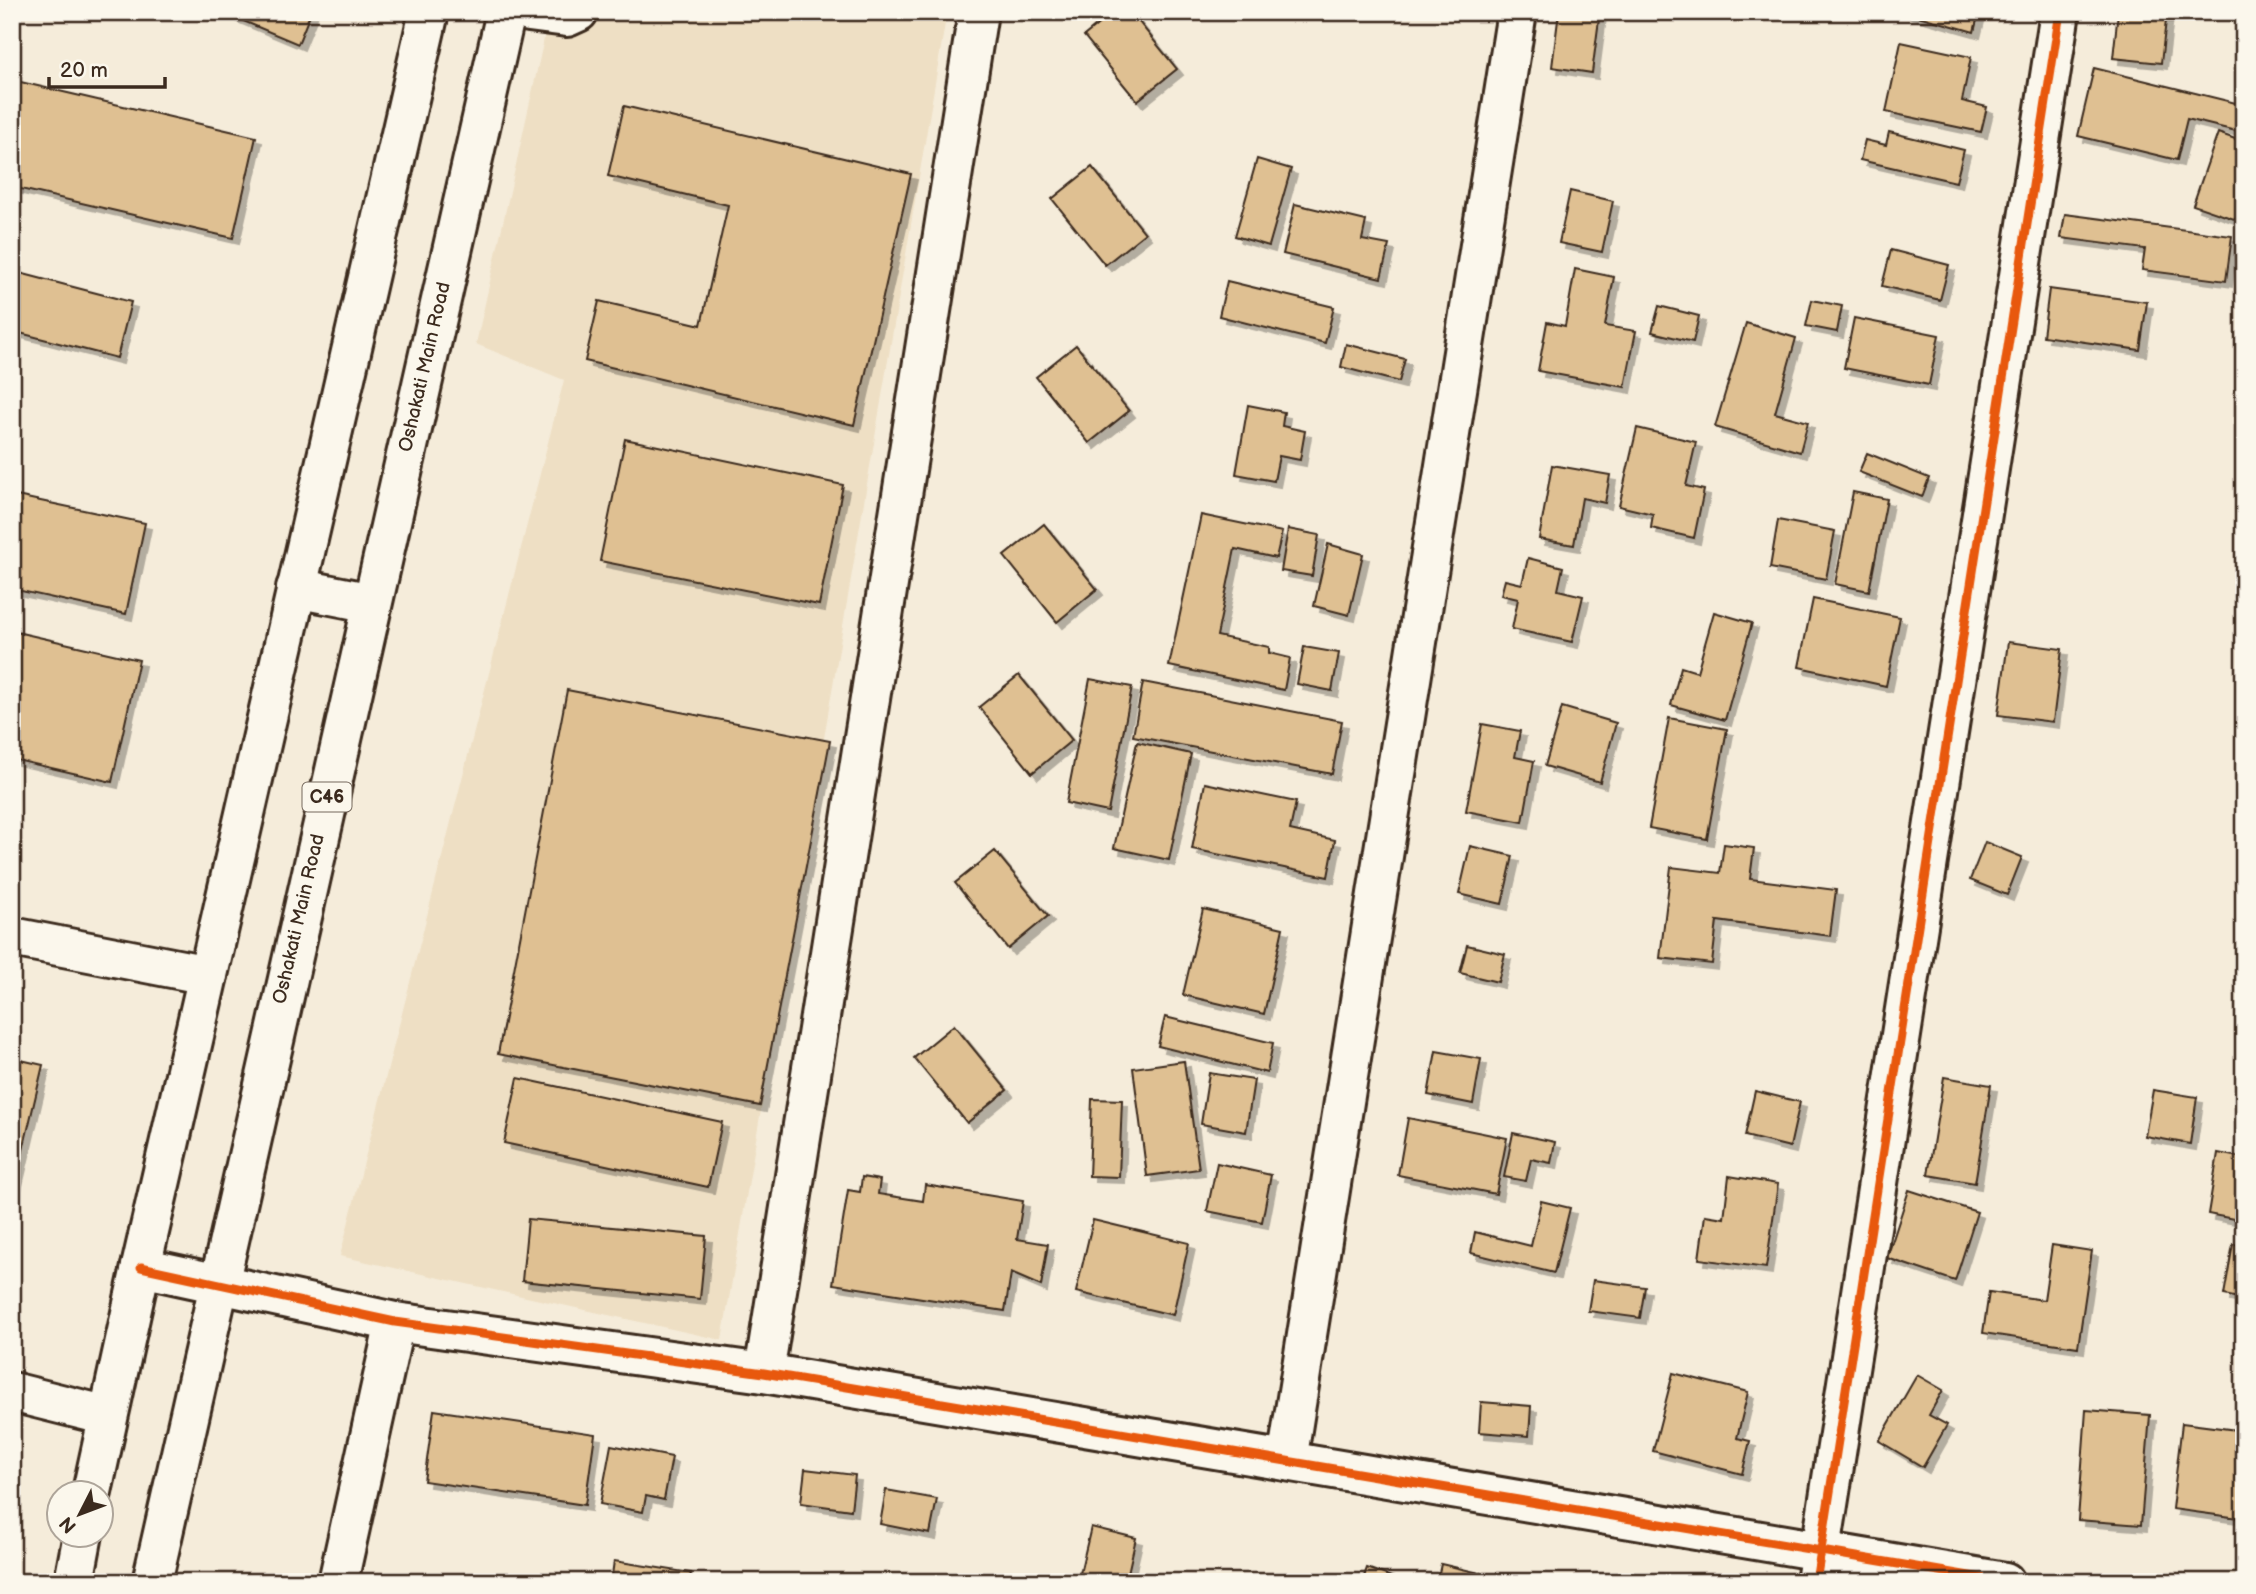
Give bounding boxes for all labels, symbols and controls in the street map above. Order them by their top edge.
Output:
scale bar [49,46,164,90]
text: 20 m [60,58,108,83]
street label: Oshakati Main Road [394,280,456,454]
road number: C46 [302,782,352,812]
street label: Oshakati Main Road [268,832,330,1006]
north arrow [46,1478,116,1548]
text: N [55,1511,82,1537]

